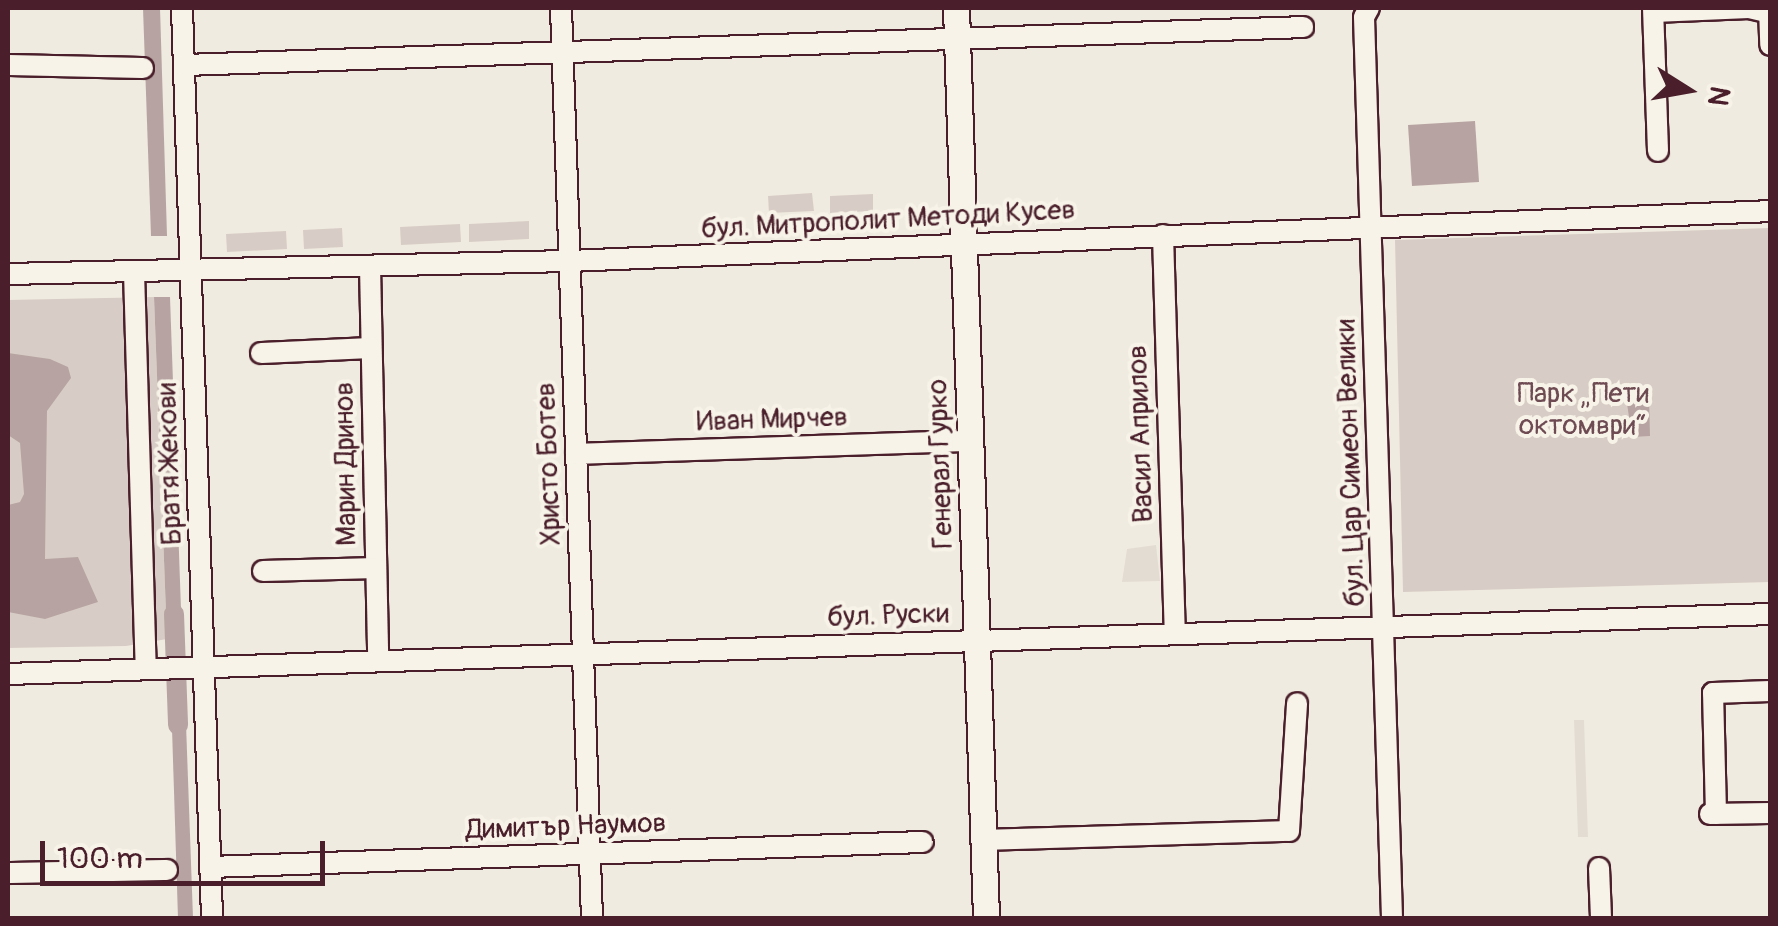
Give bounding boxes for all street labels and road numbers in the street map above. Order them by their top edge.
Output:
street label: бул. Митрополит Методи Кусев [700,193,1076,247]
street label: бул. Цар Симеон Велики [1329,319,1373,607]
street label: Васил Априлов [1121,344,1161,524]
street label: Генерал Гурко [921,378,961,550]
street label: Братя Жекови [150,382,190,546]
street label: Марин Дринов [328,382,364,546]
street label: Христо Ботев [529,382,569,546]
street label: Иван Мирчев [696,401,848,439]
street label: бул. Руски [826,597,950,635]
street label: Димитър Наумов [465,807,667,847]

